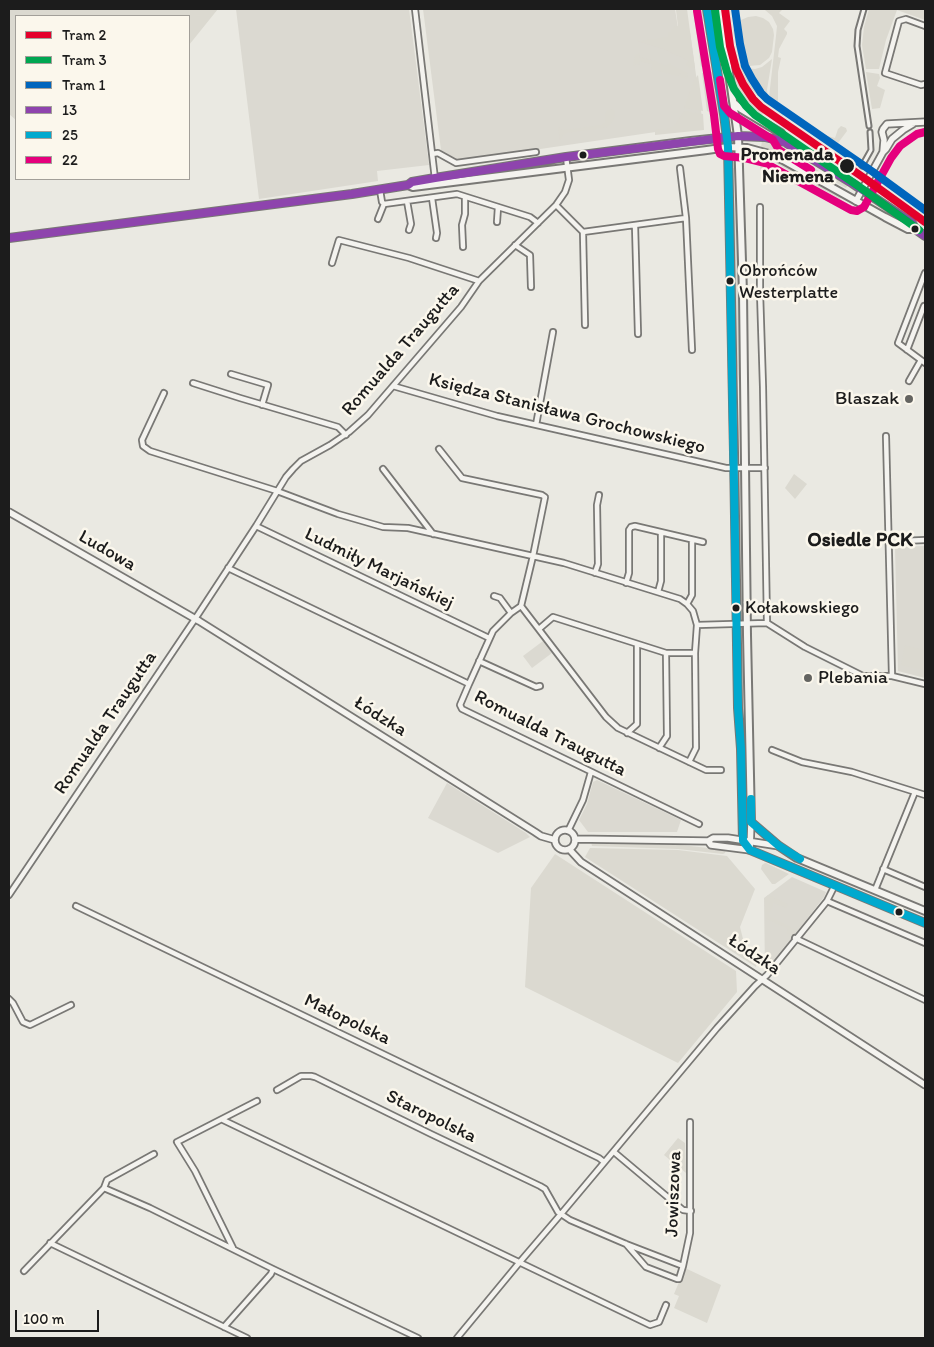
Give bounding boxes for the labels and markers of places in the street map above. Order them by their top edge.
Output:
place label: Promenada Niemena [741,144,834,188]
unlabelled marker [578,150,588,160]
marker: Promenada Niemena [838,157,856,175]
unlabelled marker [910,224,920,234]
place label: Obrońców Westerplatte [739,260,838,302]
marker: Obrońców Westerplatte [725,276,735,286]
place label: Blaszak [835,388,899,410]
marker: Blaszak [903,393,915,405]
place label: Kołakowskiego [745,597,859,619]
marker: Kołakowskiego [731,603,741,613]
place label: Plebania [818,667,888,689]
marker: Plebania [802,672,814,684]
unlabelled marker [894,907,904,917]

